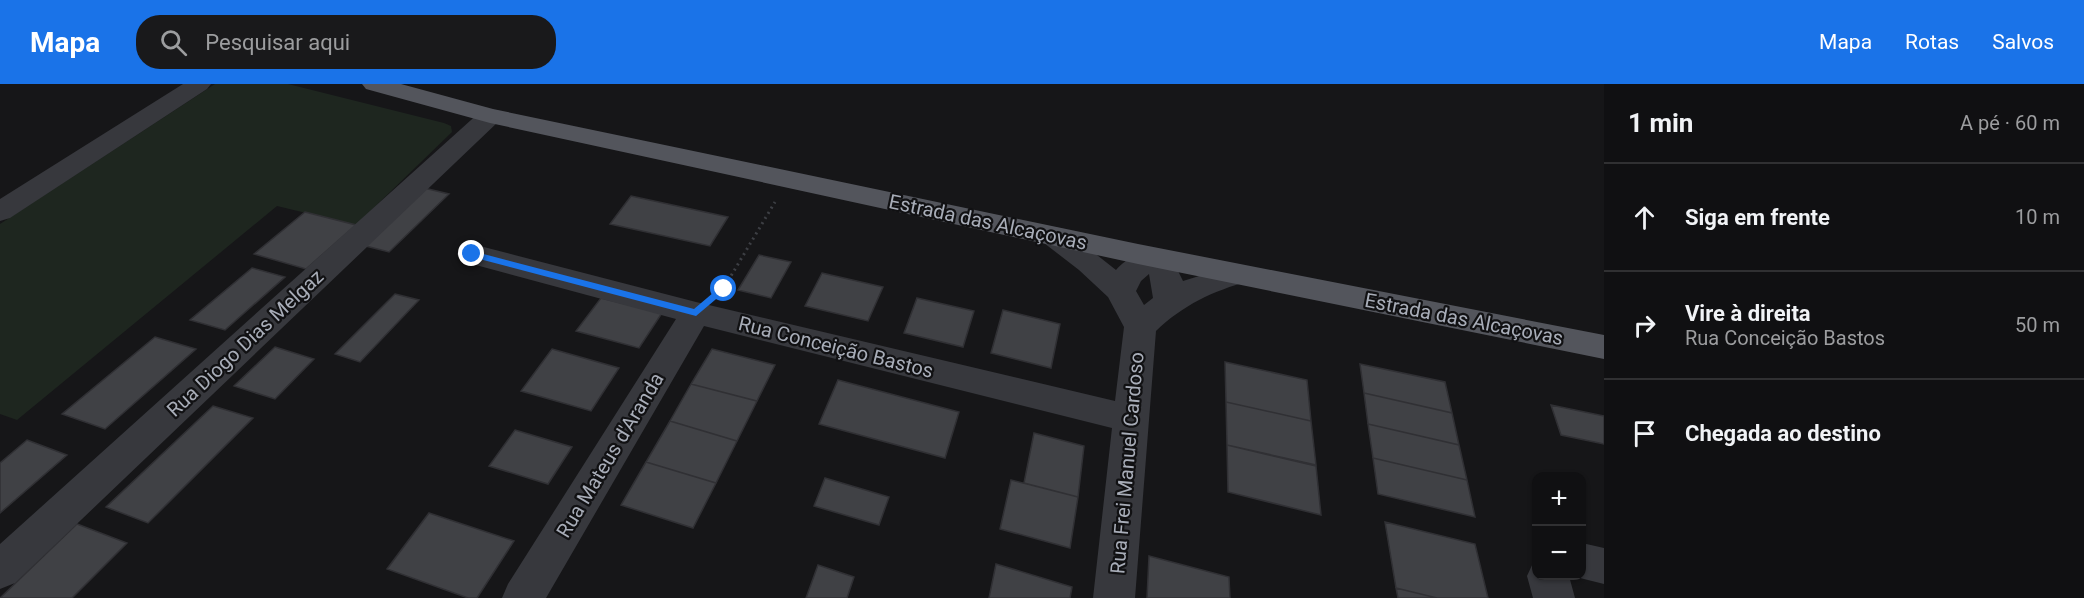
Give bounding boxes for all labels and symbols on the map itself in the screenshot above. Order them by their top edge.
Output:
street label: Estrada das Alcaçovas [887,189,1089,255]
route end [458,240,484,266]
street label: Rua Diogo Dias Melgaz [162,264,328,422]
route start [710,275,736,301]
street label: Estrada das Alcaçovas [1363,288,1565,350]
street label: Rua Conceição Bastos [736,311,936,383]
street label: Rua Frei Manuel Cardoso [1105,351,1149,575]
street label: Rua Mateus d'Aranda [551,368,669,542]

